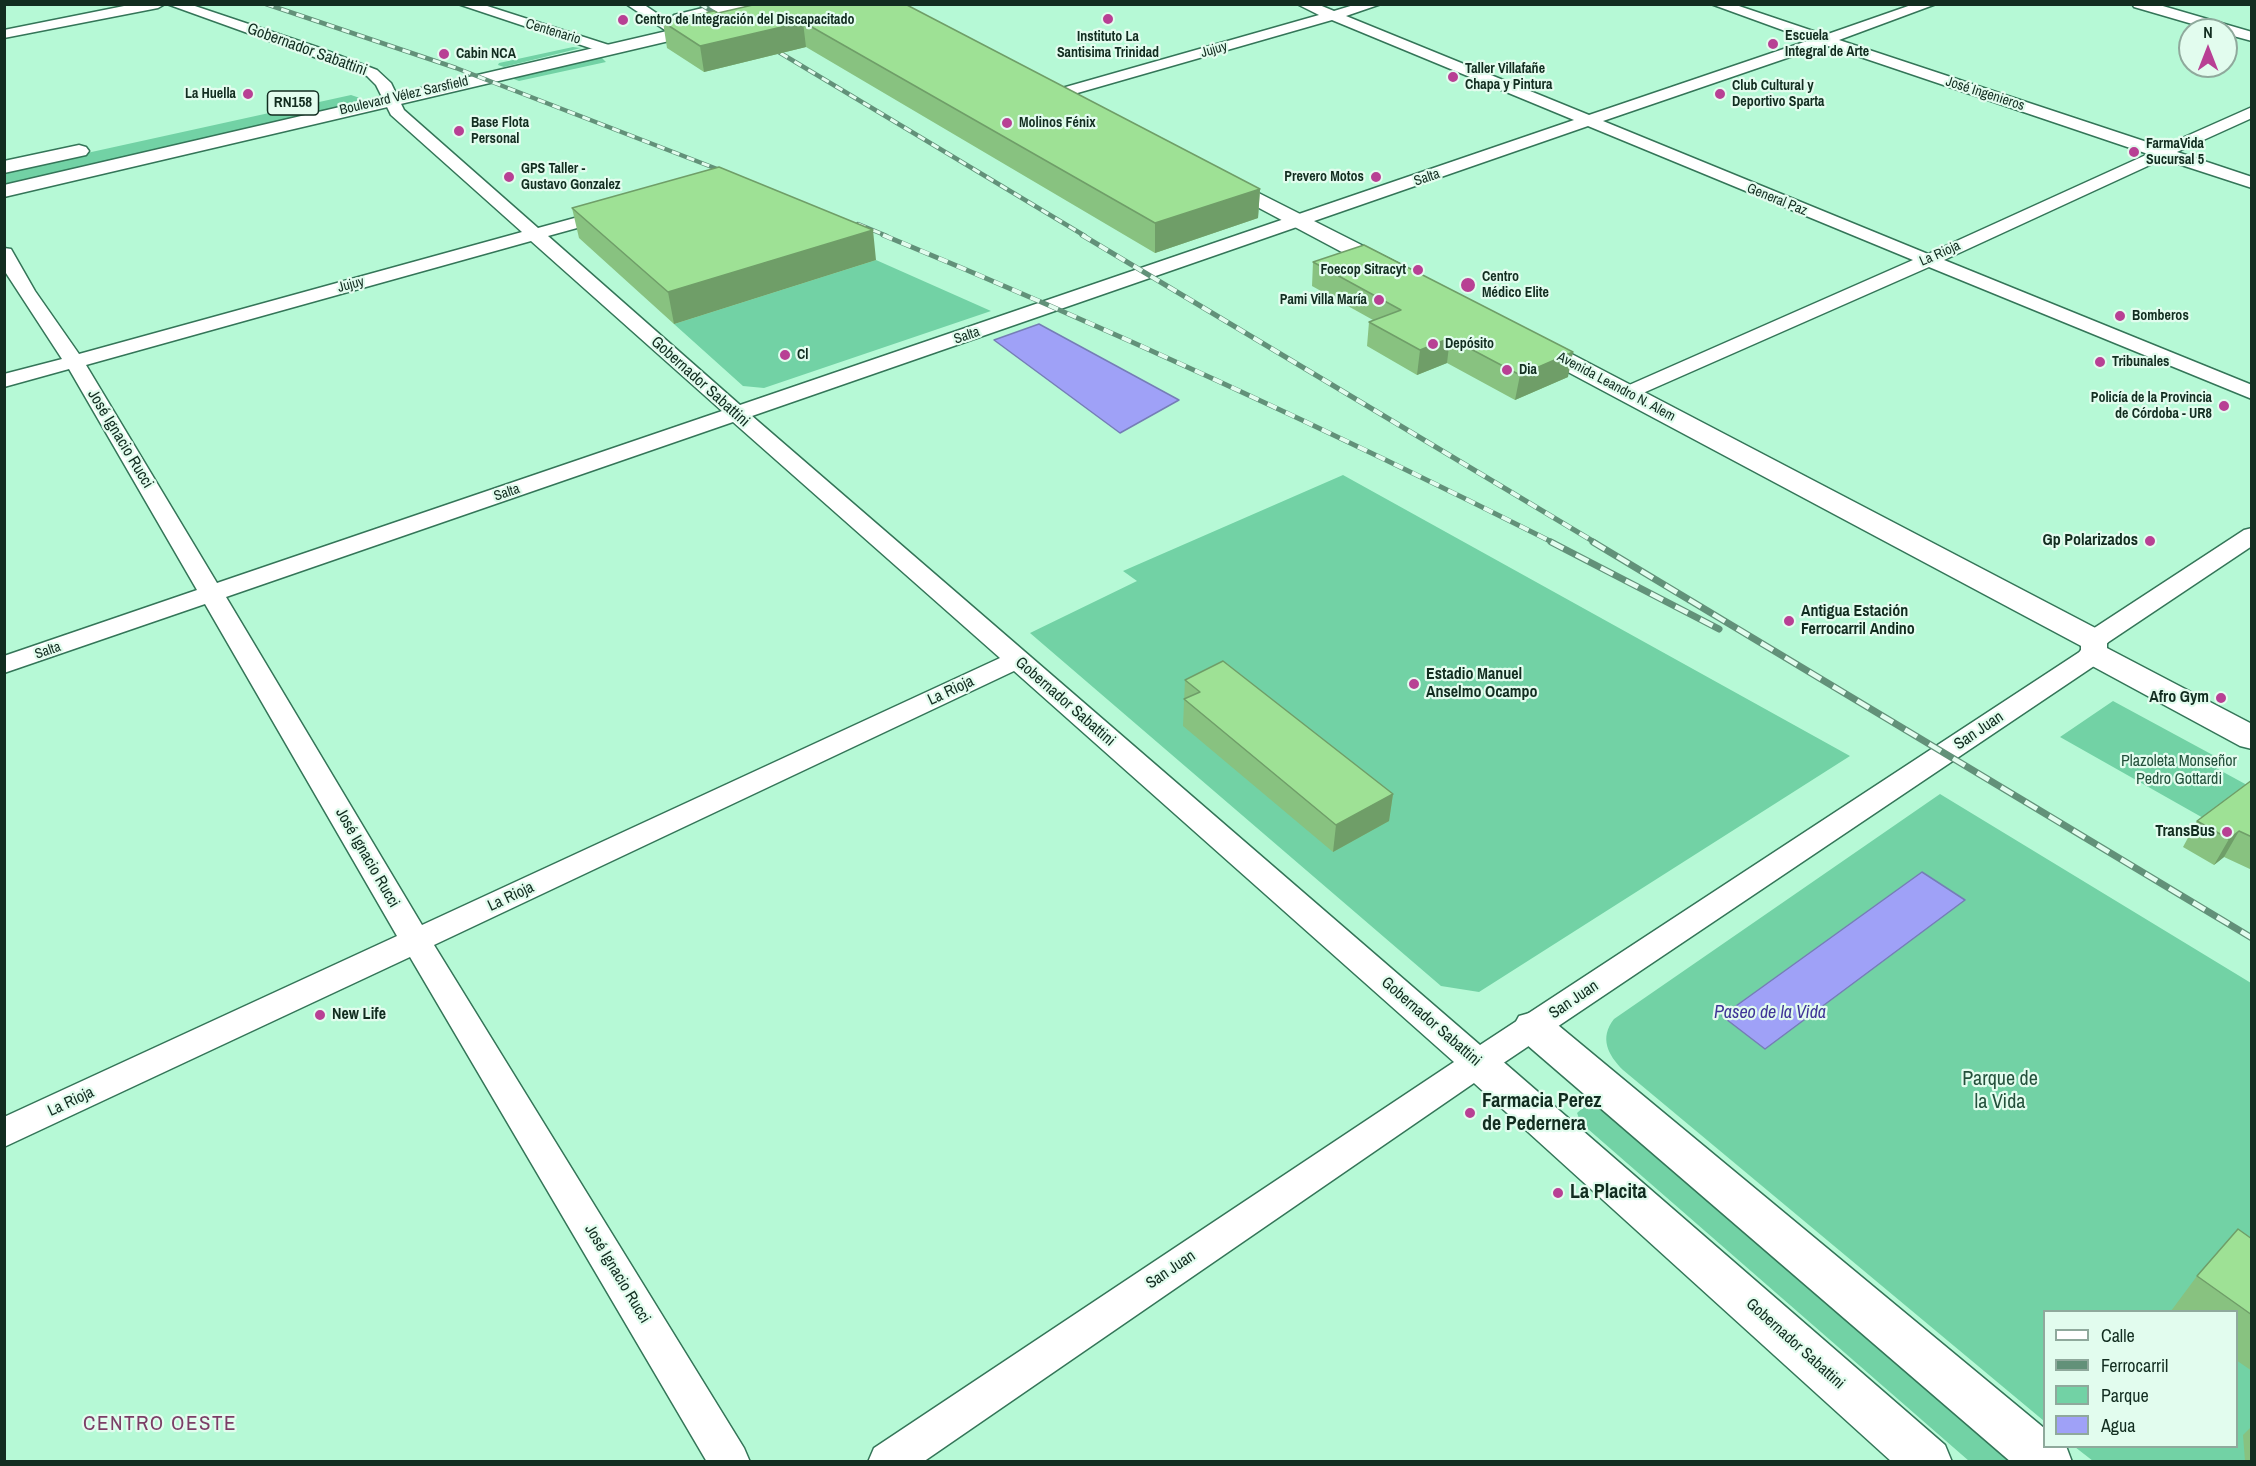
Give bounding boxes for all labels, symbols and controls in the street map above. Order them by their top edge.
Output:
place label: Centro de Integración del Discapacitado [635,12,854,28]
marker: Instituto La Santisima Trinidad [1101,12,1115,26]
marker: Centro de Integración del Discapacitado [616,13,630,27]
street label: Centenario [523,16,583,48]
north arrow [2178,18,2238,78]
street label: Gobernador Sabattini [244,19,370,81]
text: N [2203,21,2213,43]
place label: Escuela Integral de Arte [1785,28,1869,60]
place label: Instituto La Santisima Trinidad [1057,29,1159,62]
marker: Escuela Integral de Arte [1766,37,1780,51]
street label: Jujuy [1199,38,1229,62]
place label: Cabin NCA [456,46,516,62]
marker: Cabin NCA [437,47,451,61]
place label: Taller Villafañe Chapa y Pintura [1465,61,1552,94]
marker: Taller Villafañe Chapa y Pintura [1446,70,1460,84]
street label: Boulevard Vélez Sarsfield [338,73,470,119]
street label: José Ingenieros [1944,73,2026,115]
place label: Club Cultural y Deportivo Sparta [1732,78,1824,110]
place label: La Huella [185,86,236,102]
marker: La Huella [241,87,255,101]
marker: Club Cultural y Deportivo Sparta [1713,87,1727,101]
road number: RN158 [268,91,318,115]
place label: Base Flota Personal [471,115,529,148]
place label: Molinos Fénix [1019,115,1096,131]
marker: Molinos Fénix [1000,116,1014,130]
marker: Base Flota Personal [452,124,466,138]
place label: FarmaVida Sucursal 5 [2146,136,2204,168]
marker: FarmaVida Sucursal 5 [2127,145,2141,159]
place label: GPS Taller - Gustavo Gonzalez [521,161,621,194]
street label: Salta [1412,166,1442,190]
place label: Prevero Motos [1284,169,1364,185]
marker: GPS Taller - Gustavo Gonzalez [502,170,516,184]
marker: Prevero Motos [1369,170,1383,184]
street label: General Paz [1744,180,1810,220]
street label: La Rioja [1917,238,1963,270]
place label: Foecop Sitracyt [1320,262,1406,278]
marker: Foecop Sitracyt [1411,263,1425,277]
place label: Centro Médico Elite [1482,269,1549,302]
street label: Jujuy [336,273,366,297]
marker: Centro Médico Elite [1459,276,1477,294]
place label: Pami Villa María [1280,292,1367,308]
marker: Pami Villa María [1372,293,1386,307]
place label: Bomberos [2132,308,2189,324]
marker: Bomberos [2113,309,2127,323]
street label: Salta [952,324,982,348]
street label: Gobernador Sabattini [647,333,753,431]
place label: Depósito [1445,336,1494,352]
marker: Depósito [1426,337,1440,351]
place label: Cl [797,347,808,363]
marker: Cl [778,348,792,362]
street label: Avenida Leandro N. Alem [1554,349,1678,425]
place label: Tribunales [2112,354,2169,370]
marker: Tribunales [2093,355,2107,369]
place label: Dia [1519,362,1537,378]
marker: Dia [1500,363,1514,377]
street label: José Ignacio Rucci [83,386,157,492]
place label: Policía de la Provincia de Córdoba - UR8 [2091,390,2212,422]
marker: Policía de la Provincia de Córdoba - UR8 [2217,399,2231,413]
street label: Salta [492,481,522,505]
place label: Gp Polarizados [2042,531,2138,551]
marker: Gp Polarizados [2143,534,2157,548]
place label: Antigua Estación Ferrocarril Andino [1801,602,1915,640]
marker: Antigua Estación Ferrocarril Andino [1782,614,1796,628]
street label: Salta [33,639,63,663]
street label: Gobernador Sabattini [1011,653,1119,751]
place label: Estadio Manuel Anselmo Ocampo [1426,665,1538,703]
street label: La Rioja [925,672,977,710]
marker: Estadio Manuel Anselmo Ocampo [1407,677,1421,691]
place label: Afro Gym [2149,688,2209,708]
marker: Afro Gym [2214,691,2228,705]
street label: San Juan [1951,708,2007,754]
park label: Plazoleta Monseñor Pedro Gottardi [2121,752,2237,790]
street label: José Ignacio Rucci [331,805,403,911]
place label: TransBus [2155,822,2215,842]
marker: TransBus [2220,825,2234,839]
street label: La Rioja [485,878,537,916]
street label: Gobernador Sabattini [1377,973,1485,1071]
street label: San Juan [1546,977,1602,1023]
water label: Paseo de la Vida [1714,1002,1826,1024]
place label: New Life [332,1005,386,1025]
marker: New Life [313,1008,327,1022]
park label: Parque de la Vida [1962,1068,2038,1115]
street label: La Rioja [45,1083,97,1121]
place label: Farmacia Perez de Pedernera [1482,1090,1602,1137]
marker: Farmacia Perez de Pedernera [1463,1106,1477,1120]
place label: La Placita [1570,1181,1647,1205]
marker: La Placita [1551,1186,1565,1200]
street label: José Ignacio Rucci [580,1221,654,1327]
street label: San Juan [1143,1247,1199,1293]
street label: Gobernador Sabattini [1742,1295,1848,1393]
legend [2043,1310,2238,1448]
text: Calle [2101,1323,2135,1348]
text: Ferrocarril [2101,1353,2168,1378]
text: Parque [2101,1383,2149,1408]
district label: CENTRO OESTE [83,1411,237,1437]
text: Agua [2101,1413,2135,1438]

